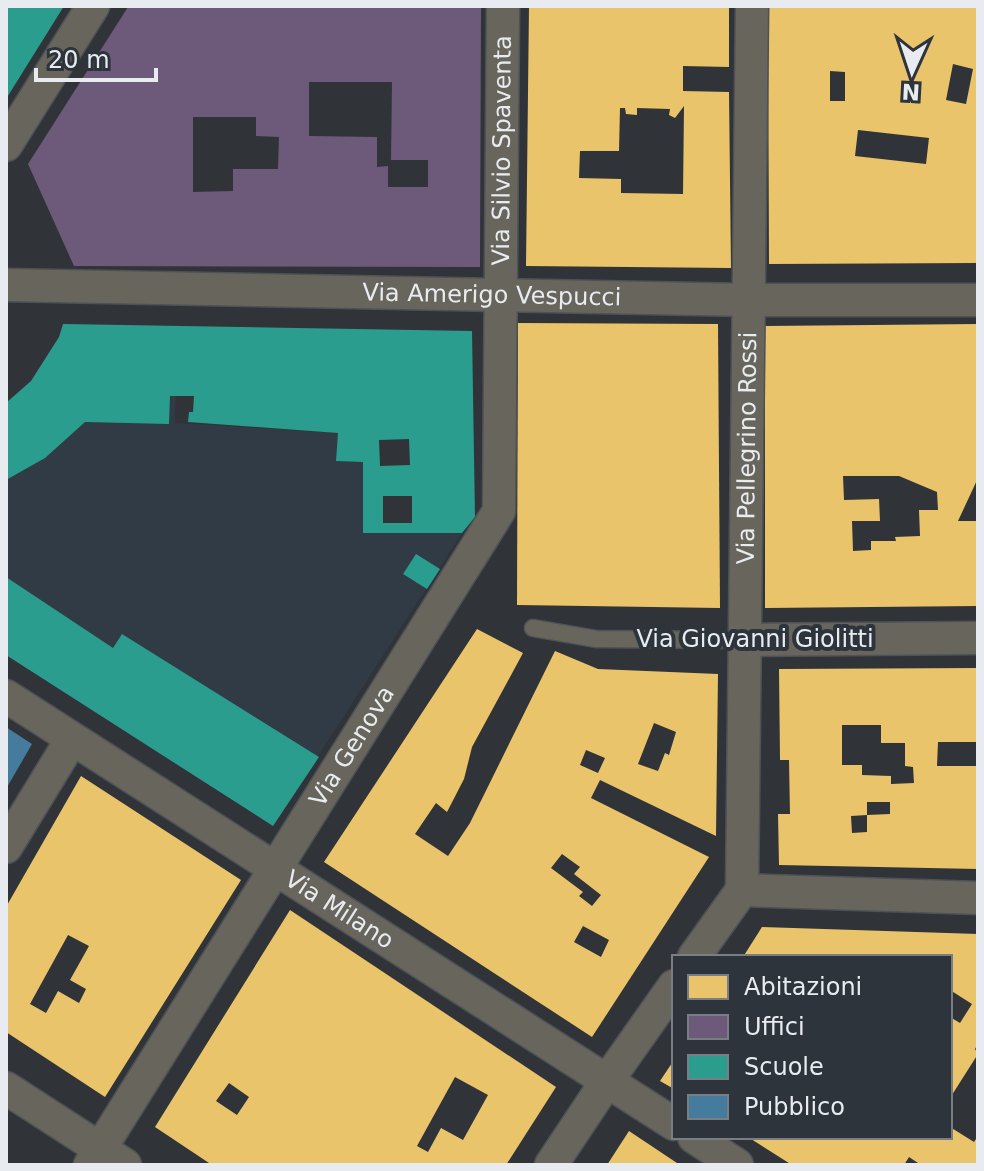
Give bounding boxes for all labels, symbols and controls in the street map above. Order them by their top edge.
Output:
scale bar [36,32,156,82]
north arrow [872,32,952,112]
street label: Via Silvio Spaventa [487,35,517,266]
text: 20 m [48,46,110,74]
text: N [901,79,921,104]
street label: Via Amerigo Vespucci [362,278,622,311]
street label: Via Pellegrino Rossi [732,332,762,565]
street label: Via Giovanni Giolitti [636,625,874,653]
street label: Via Genova [304,681,400,812]
street label: Via Milano [280,865,399,955]
legend [672,955,952,1139]
text: Abitazioni [744,973,862,1001]
text: Uffici [744,1013,805,1041]
text: Scuole [744,1053,824,1081]
text: Pubblico [744,1093,845,1121]

